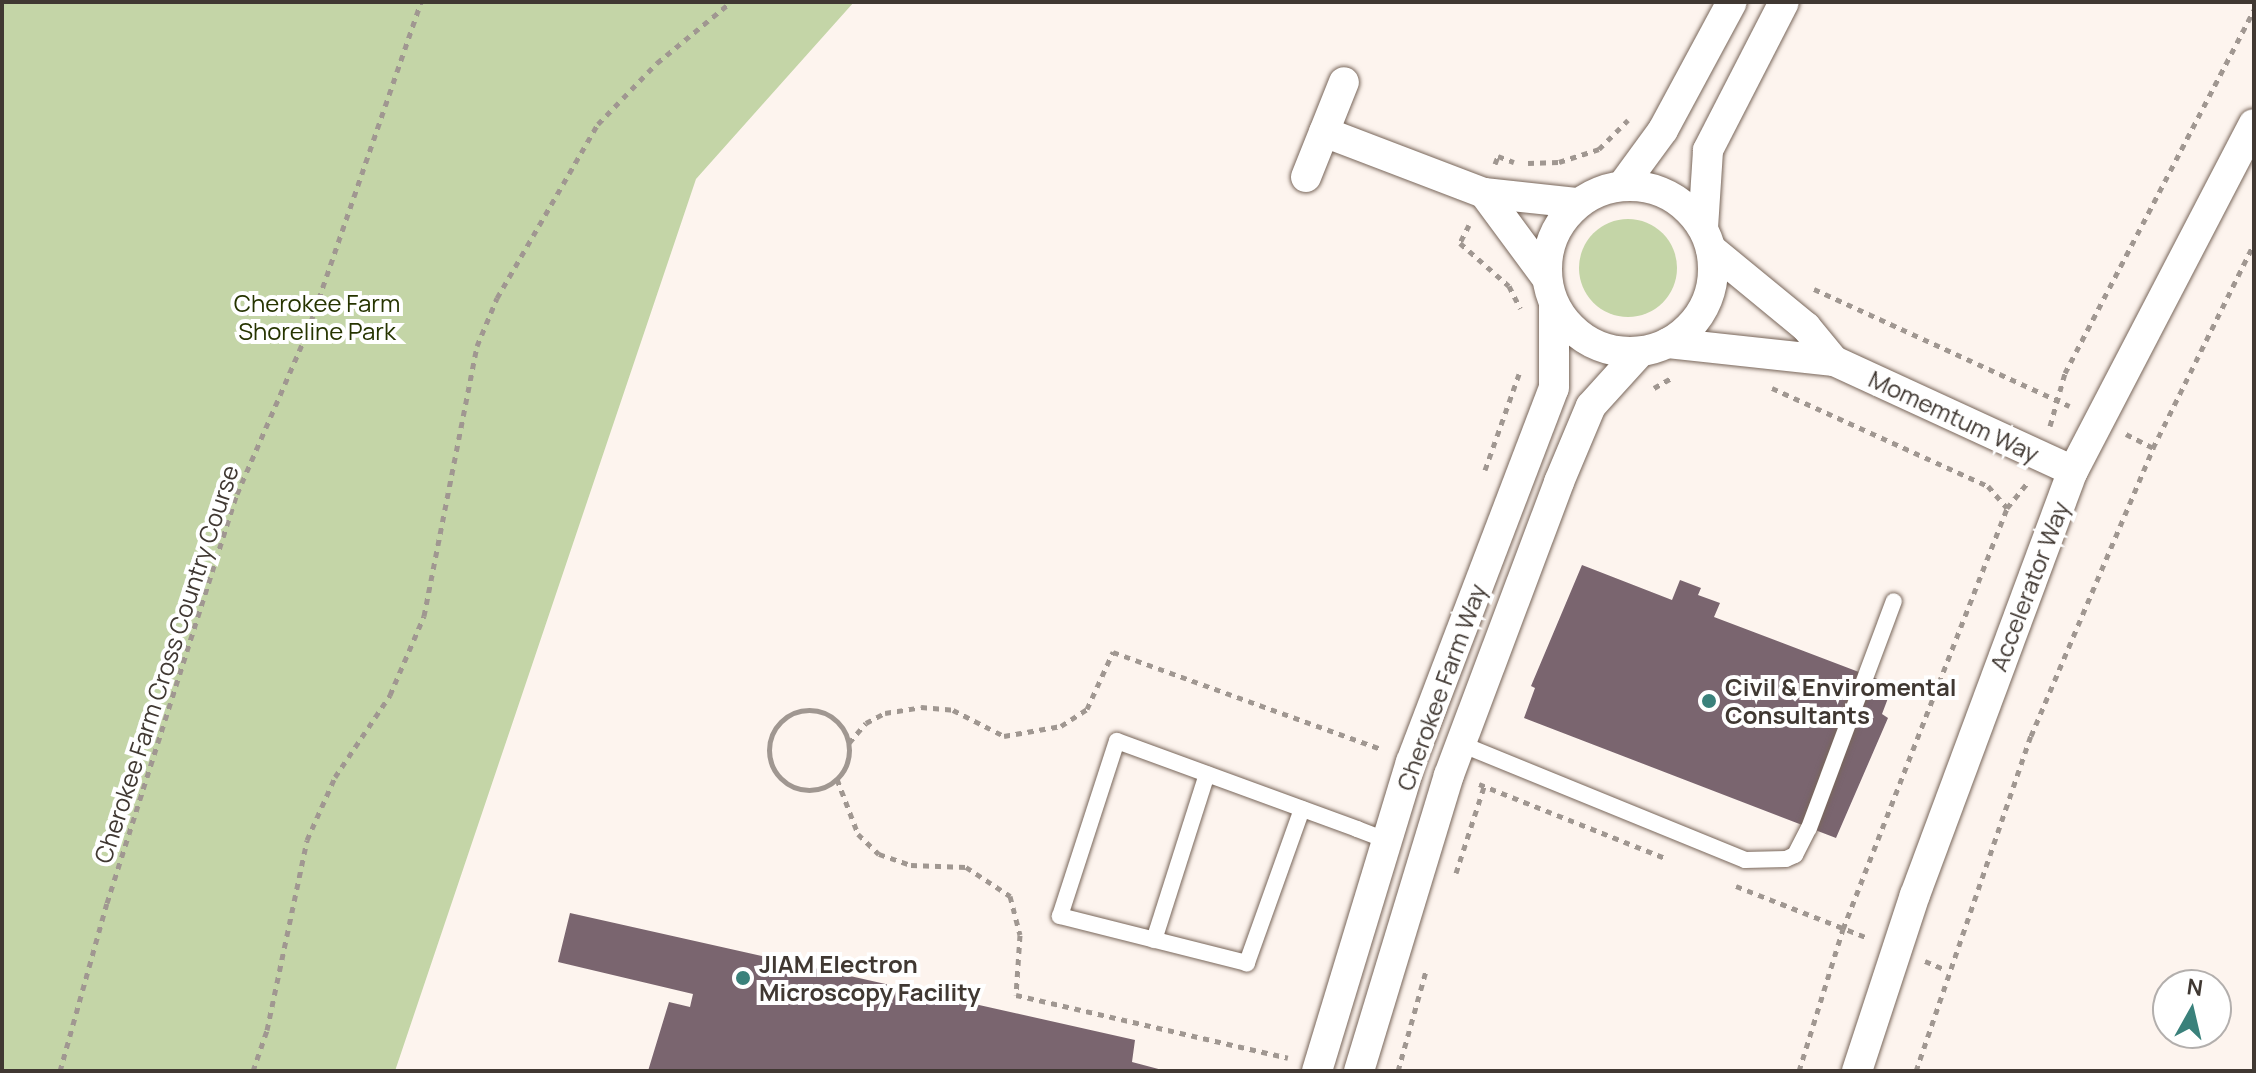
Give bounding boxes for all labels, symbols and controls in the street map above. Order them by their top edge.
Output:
park label: Cherokee Farm Shoreline Park [234,289,400,345]
street label: Momemtum Way [1864,364,2044,468]
street label: Cherokee Farm Cross Country Course [88,461,244,867]
street label: Accelerator Way [1983,497,2075,675]
street label: Cherokee Farm Way [1390,580,1492,794]
place label: Civil & Enviromental Consultants [1725,673,1956,729]
marker: Civil & Enviromental Consultants [1700,692,1718,710]
place label: JIAM Electron Microscopy Facility [759,950,981,1006]
marker: JIAM Electron Microscopy Facility [734,969,752,987]
north arrow [2152,969,2232,1049]
text: N [2185,971,2205,1003]

